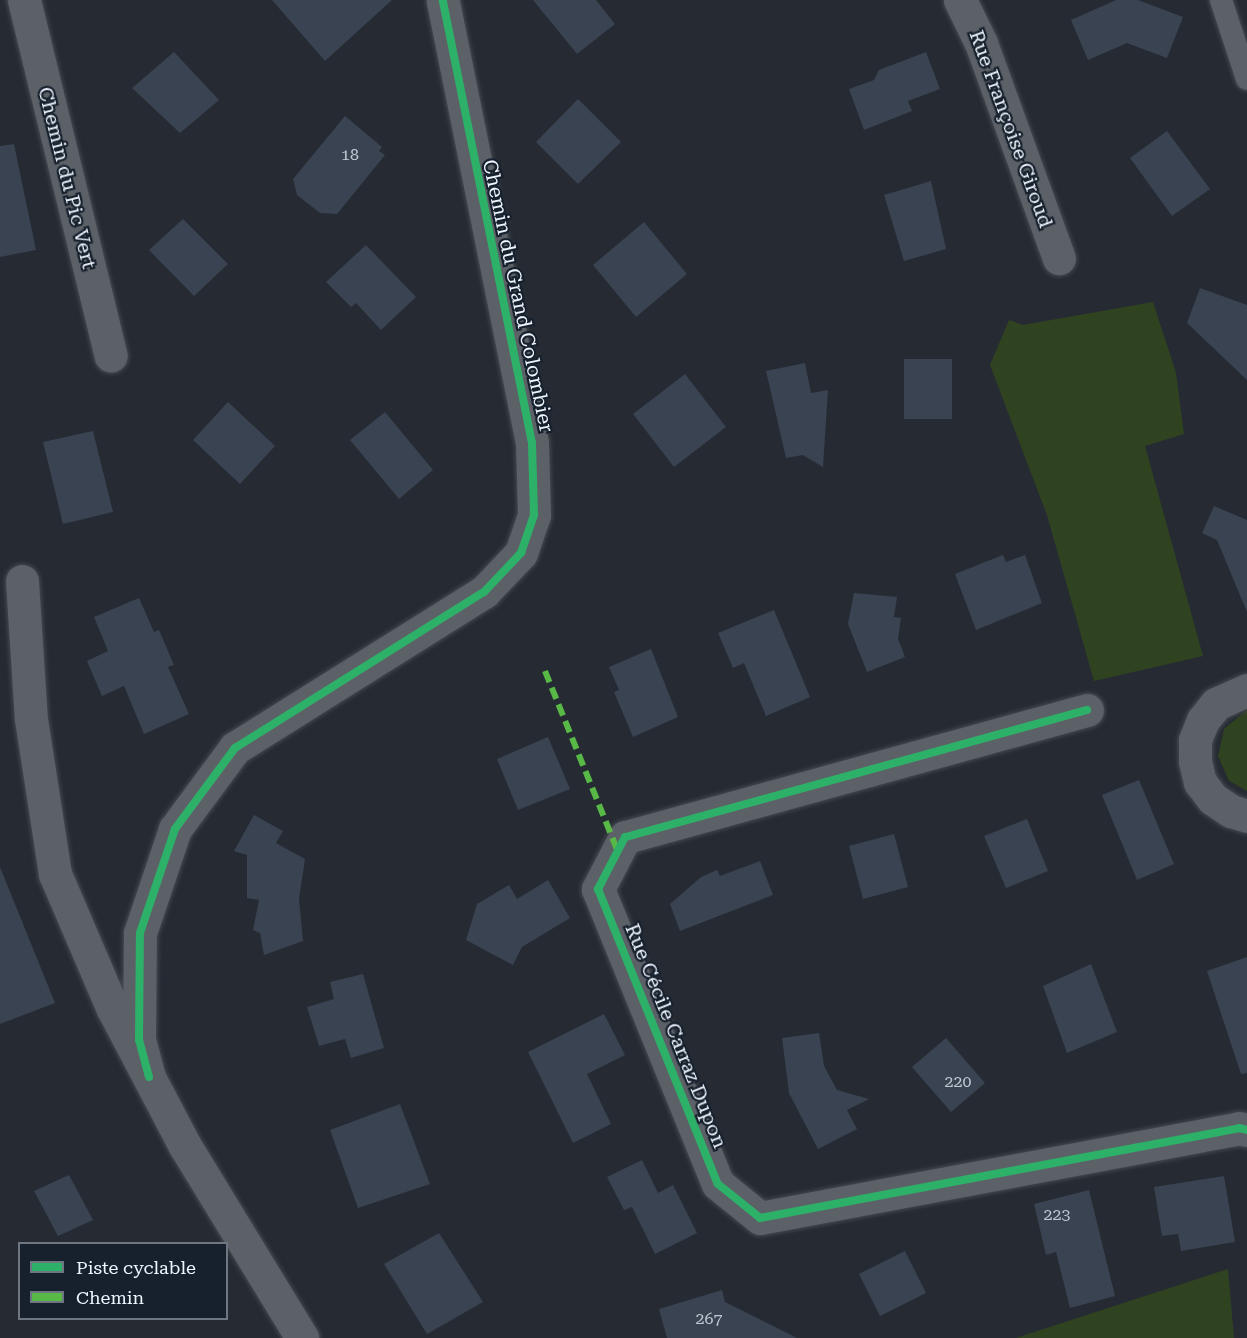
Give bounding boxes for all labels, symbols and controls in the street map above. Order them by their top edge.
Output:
street label: Rue Françoise Giroud [964,27,1058,231]
street label: Chemin du Pic Vert [33,85,101,271]
house number: 18 [341,145,359,165]
street label: Chemin du Grand Colombier [477,158,559,434]
street label: Rue Cécile Carraz Dupon [620,920,732,1152]
house number: 220 [945,1072,971,1092]
house number: 223 [1044,1205,1070,1225]
legend [18,1242,228,1320]
text: Piste cyclable [76,1257,196,1278]
text: Chemin [76,1287,144,1308]
house number: 267 [696,1309,722,1329]

